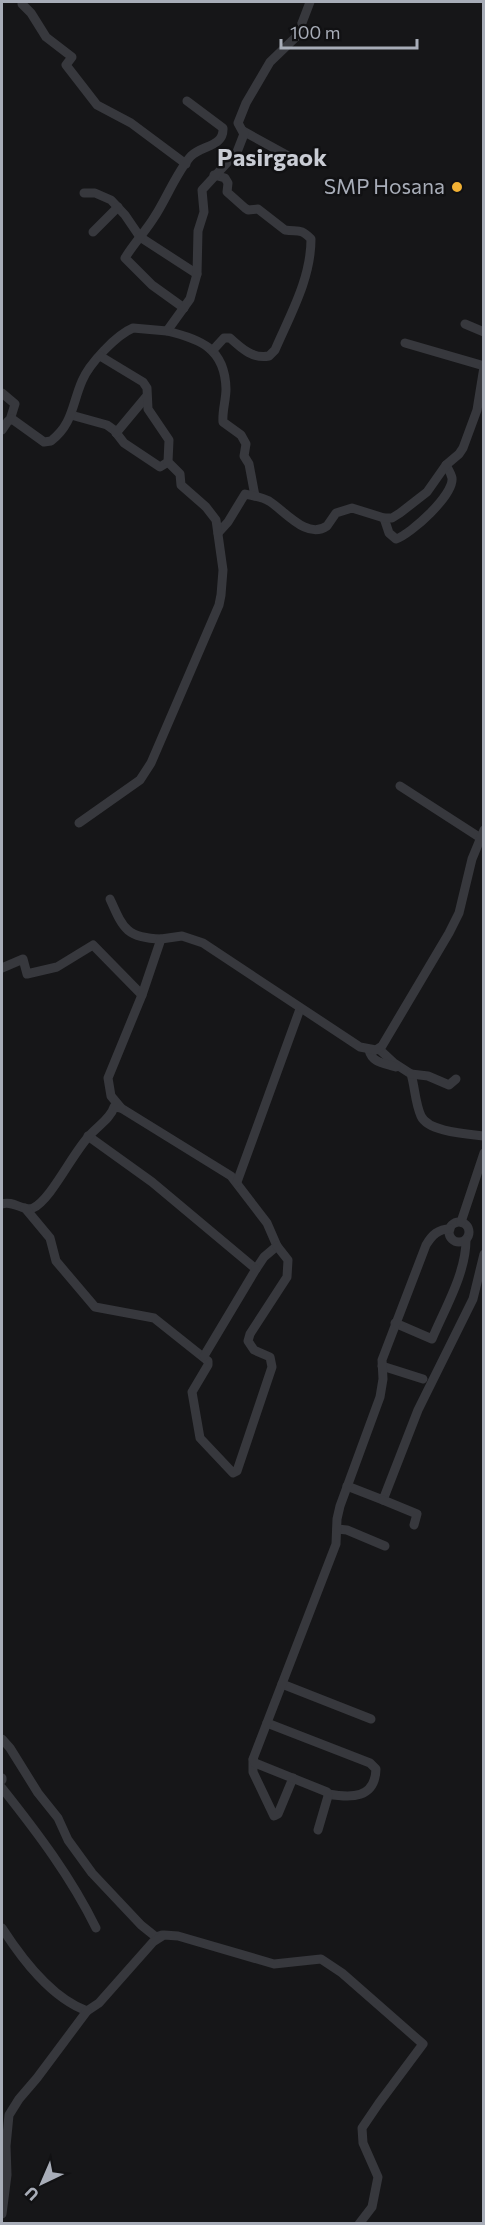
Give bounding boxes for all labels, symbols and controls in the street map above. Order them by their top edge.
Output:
scale bar [281,12,418,50]
text: 100 m [290,21,340,43]
district label: Pasirgaok [217,142,327,171]
place label: SMP Hosana [324,173,445,198]
marker: SMP Hosana [450,180,464,194]
north arrow [12,2153,72,2213]
text: U [20,2183,42,2205]

